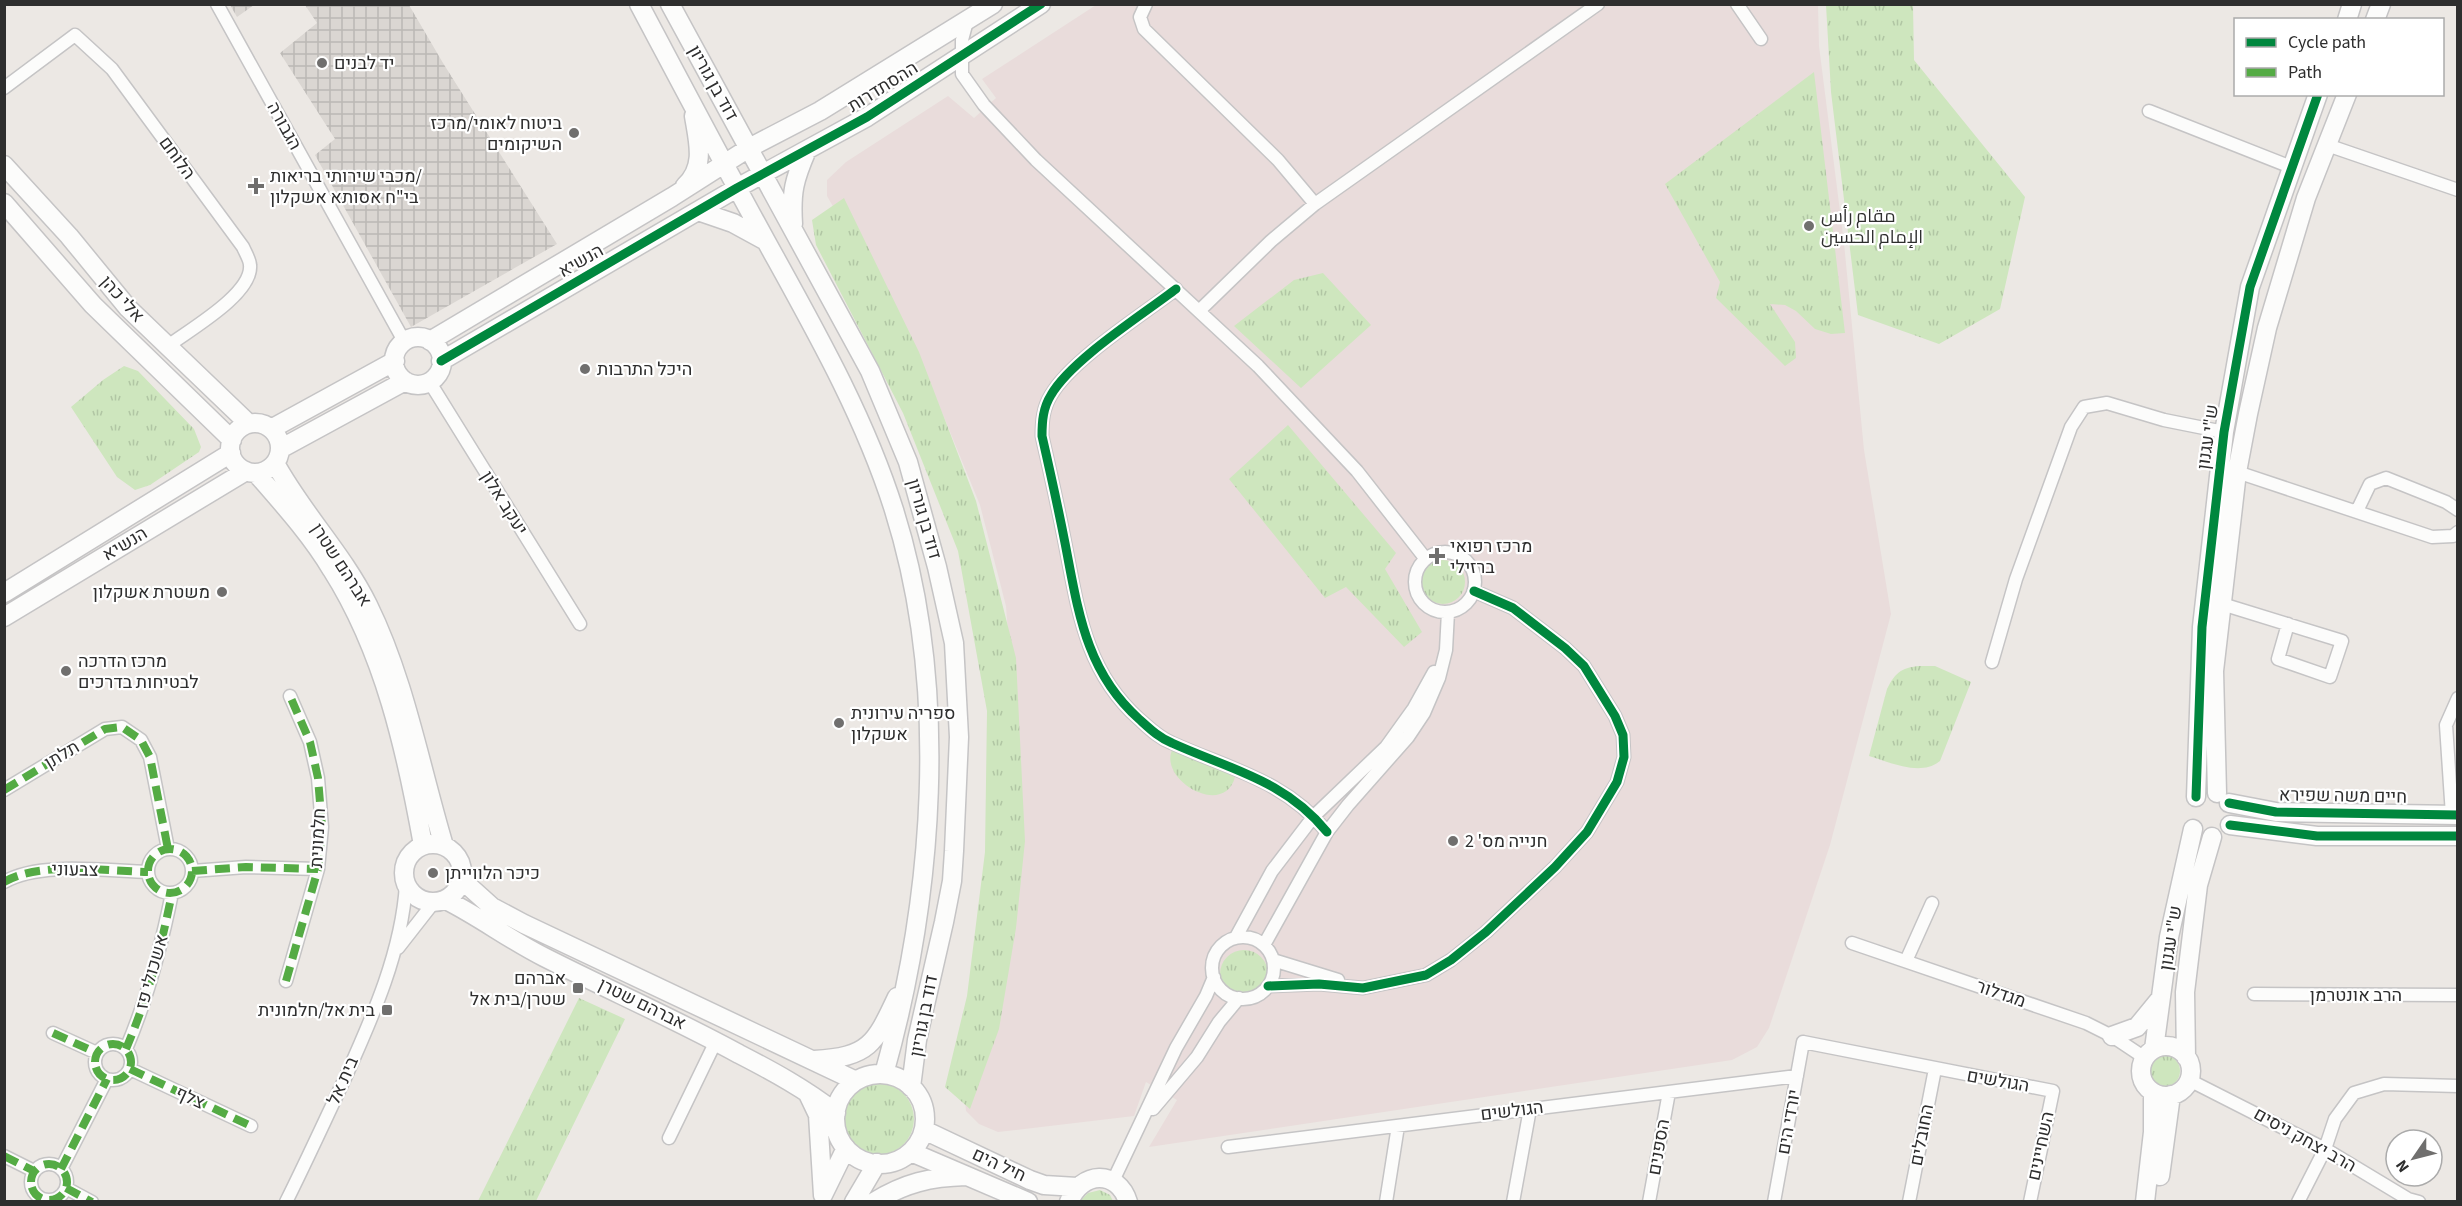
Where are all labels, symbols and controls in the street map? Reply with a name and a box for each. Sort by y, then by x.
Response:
legend [2234,18,2444,96]
text: Cycle path [2288,30,2366,55]
street label: דוד בן גוריון [682,41,744,125]
place label: יד לבנים [334,51,395,76]
marker: יד לבנים [315,56,329,70]
street label: ההסתדרות [843,56,923,118]
text: Path [2288,60,2322,85]
street label: הגבורה [261,97,307,155]
place label: ביטוח לאומי/מרכז השיקומים [431,111,563,157]
marker: ביטוח לאומי/מרכז השיקומים [567,126,581,140]
street label: הלוחם [153,131,201,185]
place label: מכבי שירותי בריאות/ בי"ח אסותא אשקלון [270,164,423,210]
marker: מכבי שירותי בריאות/ בי"ח אסותא אשקלון [247,177,265,195]
place label: مقام رأس الإمام الحسين [1821,204,1923,250]
marker: مقام رأس الإمام الحسين [1802,219,1816,233]
street label: הנשיא [554,238,608,284]
street label: אלי כהן [94,270,150,328]
place label: היכל התרבות [597,357,692,382]
marker: היכל התרבות [578,362,592,376]
street label: ש"י עגנון [2191,403,2225,471]
street label: יעקב אלון [474,466,534,540]
street label: דוד בן גוריון [901,476,947,562]
street label: אברהם שטרן [305,518,377,612]
street label: הנשיא [98,521,152,567]
place label: מרכז רפואי ברזילי [1450,534,1532,580]
marker: מרכז רפואי ברזילי [1428,547,1446,565]
place label: משטרת אשקלון [93,580,210,605]
marker: משטרת אשקלון [215,585,229,599]
place label: מרכז הדרכה לבטיחות בדרכים [78,649,199,695]
marker: מרכז הדרכה לבטיחות בדרכים [59,664,73,678]
place label: ספריה עירונית אשקלון [851,701,955,747]
marker: ספריה עירונית אשקלון [832,716,846,730]
street label: תלתן [40,735,84,775]
street label: חיים משה שפירא [2279,782,2407,810]
street label: חלמונית [304,807,332,869]
place label: חנייה מס' 2 [1465,829,1547,854]
marker: חנייה מס' 2 [1446,834,1460,848]
street label: צבעוני [51,857,99,883]
place label: כיכר הלווייתן [445,861,540,886]
marker: כיכר הלווייתן [426,866,440,880]
street label: ש"י עגנון [2154,904,2188,972]
street label: אשכולי פז [129,932,175,1012]
place label: אברהם שטרן/בית אל [470,966,566,1012]
street label: אברהם שטרן [594,972,690,1036]
street label: דוד בן גוריון [904,973,944,1059]
street label: מגדלור [1973,974,2029,1014]
marker: אברהם שטרן/בית אל [571,981,585,995]
street label: הרב אונטרמן [2310,983,2402,1008]
place label: בית אל/חלמונית [258,998,376,1023]
marker: בית אל/חלמונית [380,1003,394,1017]
street label: בית אל [321,1052,365,1109]
street label: הגולשים [1965,1063,2031,1099]
street label: צלף [171,1080,209,1116]
street label: יורדי הים [1771,1088,1807,1156]
street label: הגולשים [1479,1095,1545,1127]
street label: הרב יצחק ניסים [2249,1101,2361,1179]
street label: החובלים [1904,1102,1940,1168]
street label: השחיינים [2021,1109,2061,1183]
street label: הספנים [1642,1117,1676,1177]
north arrow [2384,1128,2444,1188]
street label: חיל הים [968,1142,1030,1188]
text: N [2390,1155,2415,1177]

